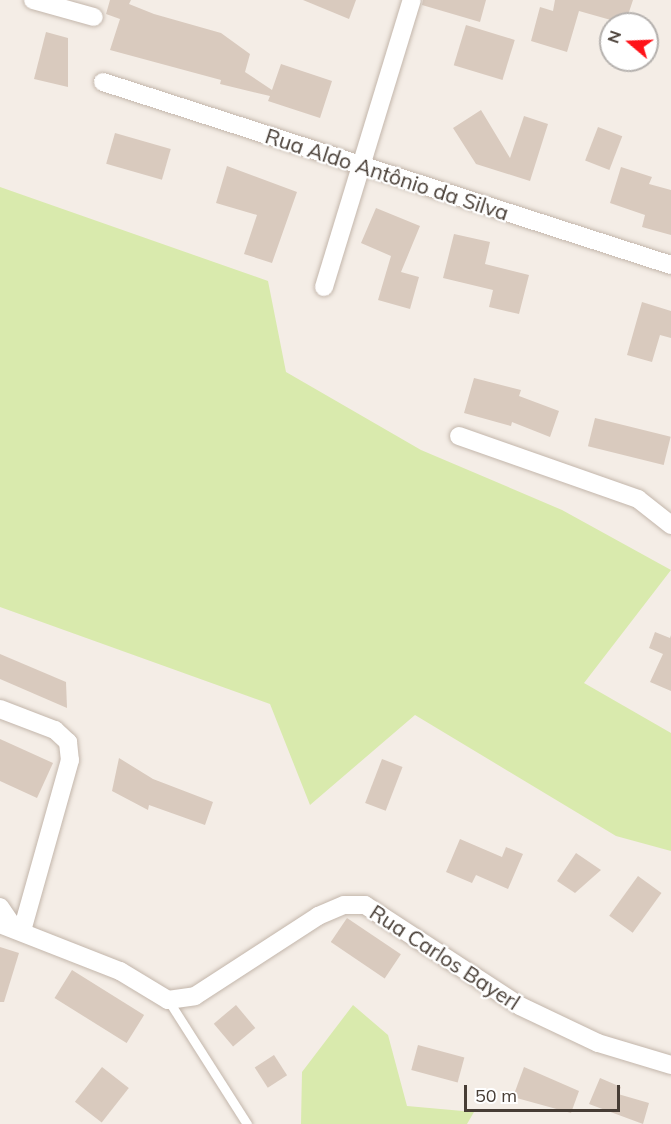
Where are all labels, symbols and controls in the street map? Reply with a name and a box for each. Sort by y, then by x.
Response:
north arrow [599,12,659,72]
text: N [602,28,625,46]
street label: Rua Aldo Antônio da Silva [262,123,512,225]
street label: Rua Carlos Bayerl [365,899,525,1015]
scale bar [467,1073,623,1111]
text: 50 m [475,1084,517,1107]

